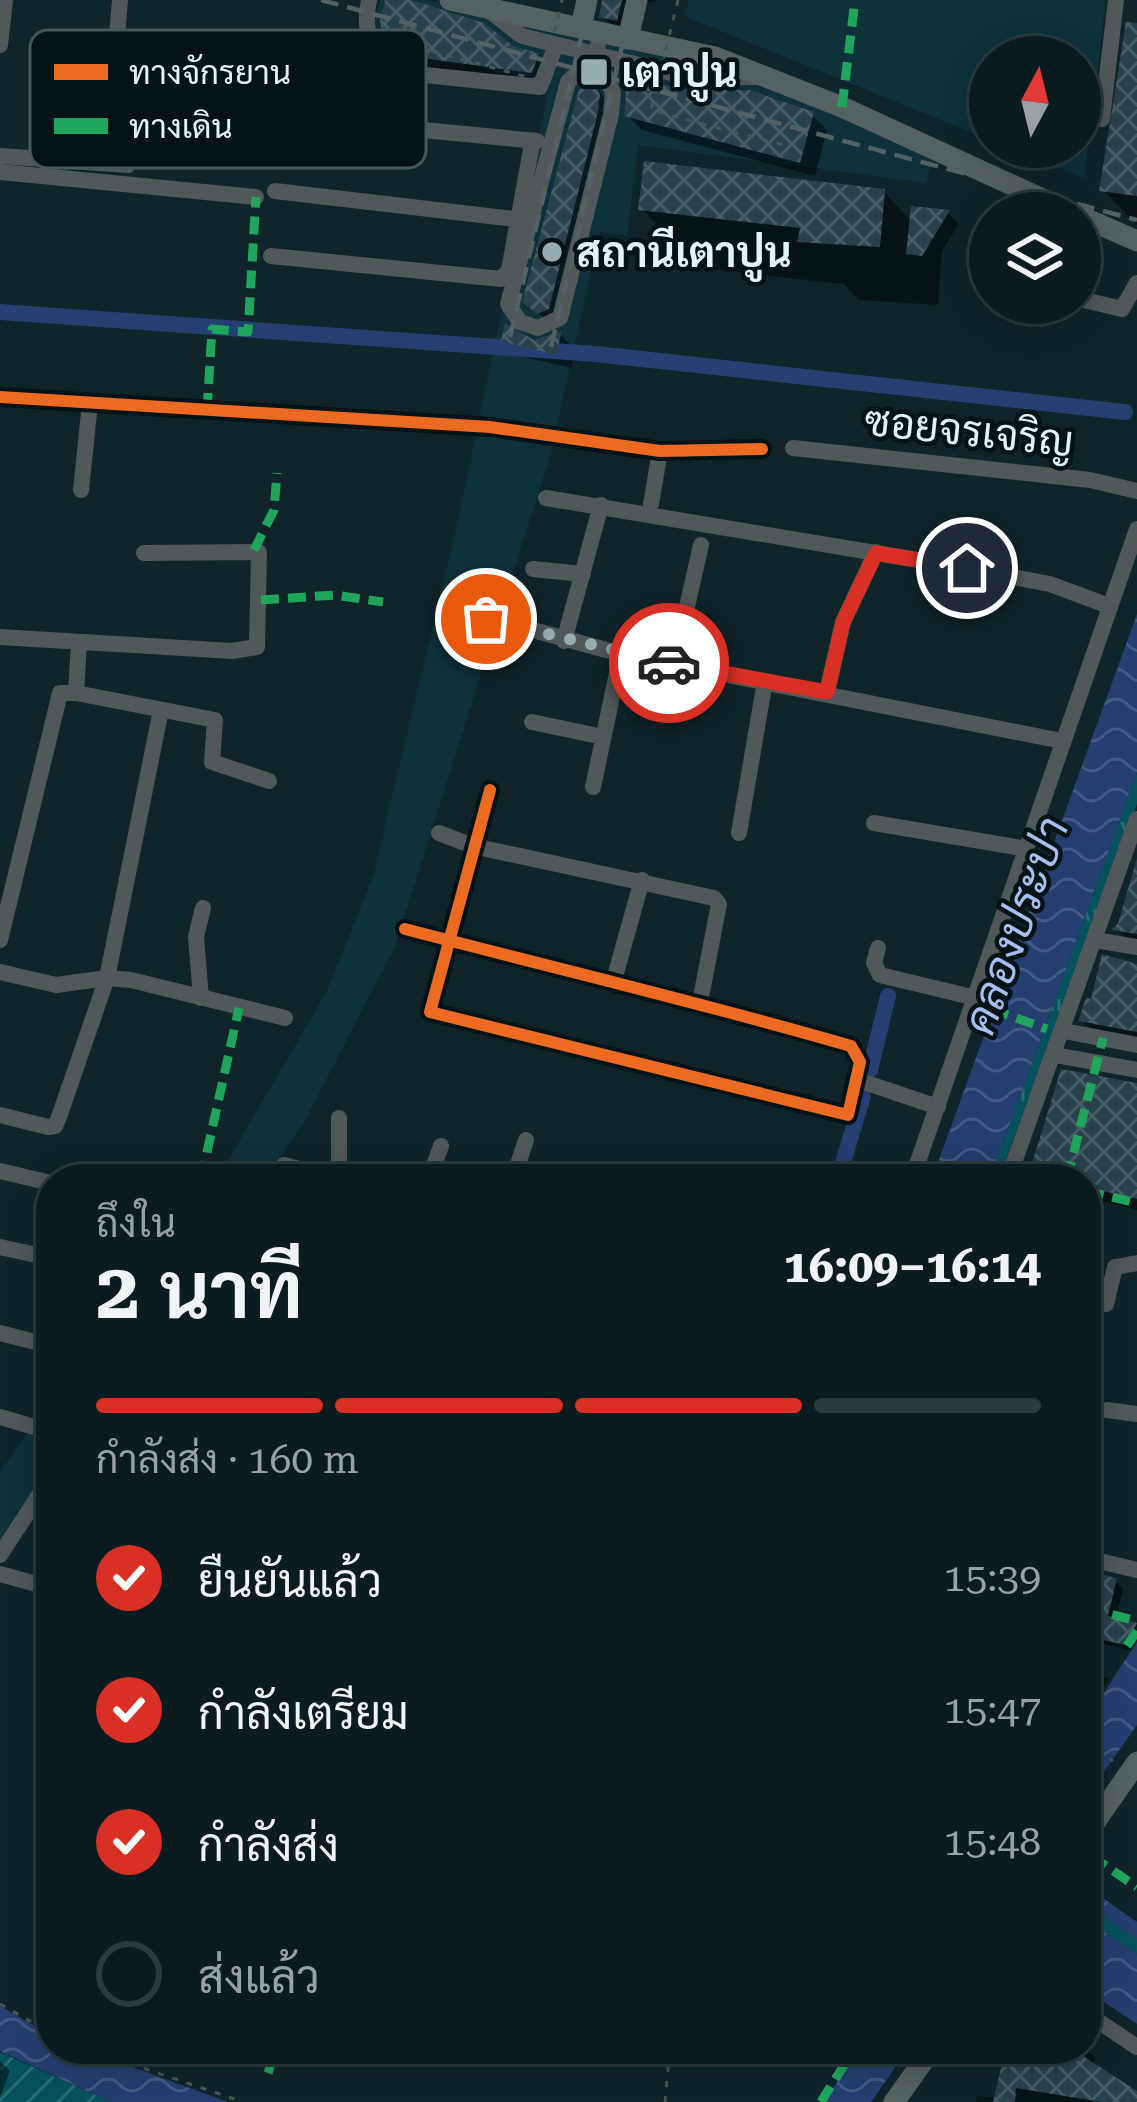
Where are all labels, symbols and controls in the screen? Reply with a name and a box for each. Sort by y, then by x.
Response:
legend [30,30,426,168]
north arrow [969,36,1101,168]
map controls [969,36,1101,324]
place label: เตาปูน [621,48,738,102]
text: ทางจักรยาน [129,53,291,92]
marker: เตาปูน [578,56,610,88]
text: ทางเดิน [129,107,232,146]
button: layers [969,192,1101,324]
place label: สถานีเตาปูน [576,226,792,282]
marker: สถานีเตาปูน [539,239,565,265]
street label: ซอยจรเจริญ [862,396,1076,467]
pin [916,517,1018,619]
icon: home [934,535,1000,601]
pin [435,568,537,670]
icon: bag [453,586,519,652]
courier [609,603,729,723]
icon: car [636,630,702,696]
water label: คลองประปา [952,810,1080,1042]
text: ถึงใน [96,1201,176,1247]
text: 16:09–16:14 [784,1240,1041,1293]
text: 2 นาที [96,1246,303,1337]
text: กำลังส่ง · 160 m [96,1437,359,1483]
icon: check [96,1545,162,1611]
text: ยืนยันแล้ว [198,1555,382,1608]
text: 15:39 [944,1555,1041,1601]
icon: check [96,1677,162,1743]
text: กำลังเตรียม [198,1687,409,1740]
text: 15:47 [944,1687,1041,1733]
icon: check [96,1809,162,1875]
text: กำลังส่ง [198,1819,339,1872]
text: 15:48 [944,1819,1041,1865]
text: ส่งแล้ว [198,1951,320,2004]

